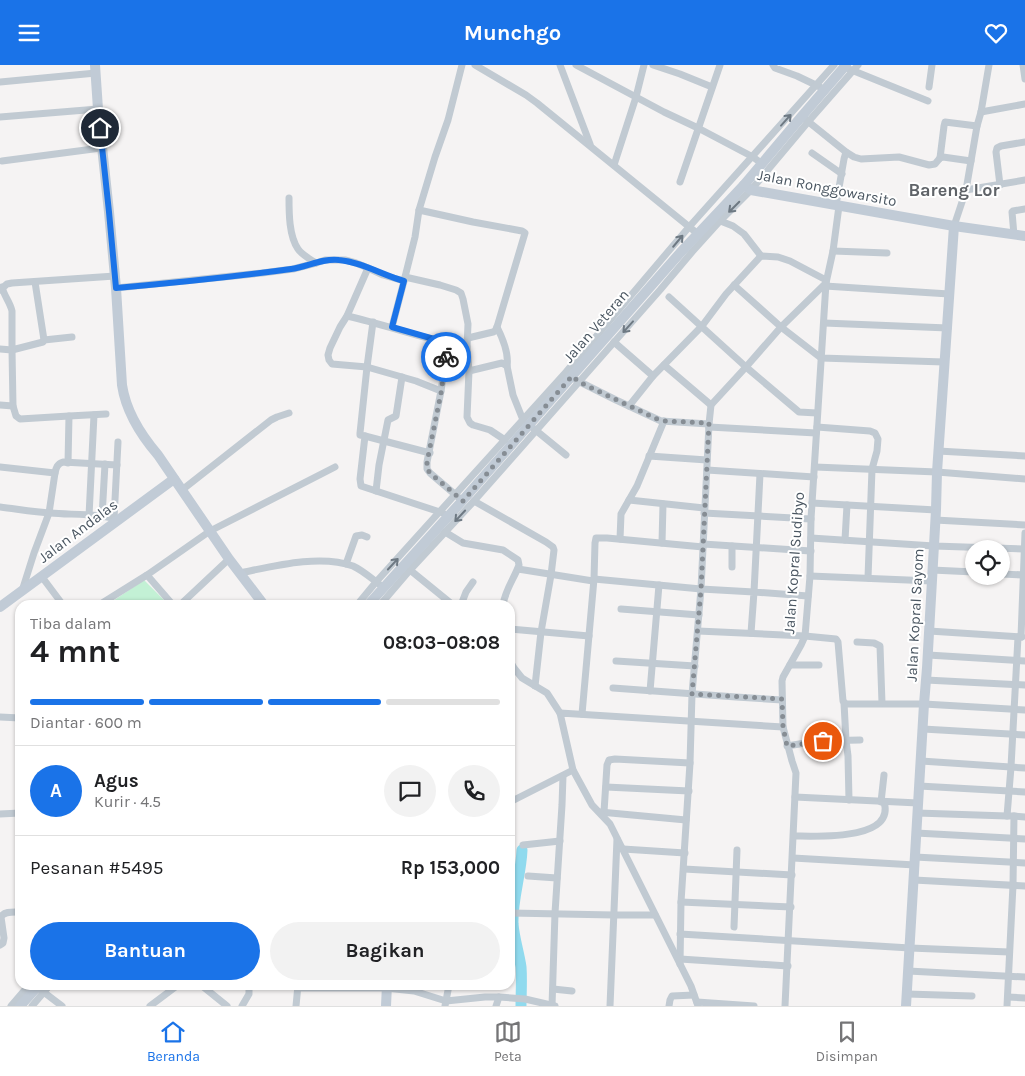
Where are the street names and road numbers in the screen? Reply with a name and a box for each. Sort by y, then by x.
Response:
street label: Jalan Ronggowarsito [756,166,898,210]
street label: Jalan Veteran [559,286,633,366]
street label: Jalan Kopral Sudibyo [780,491,808,635]
street label: Jalan Andalas [35,495,121,567]
street label: Jalan Kopral Sayom [903,548,927,682]

